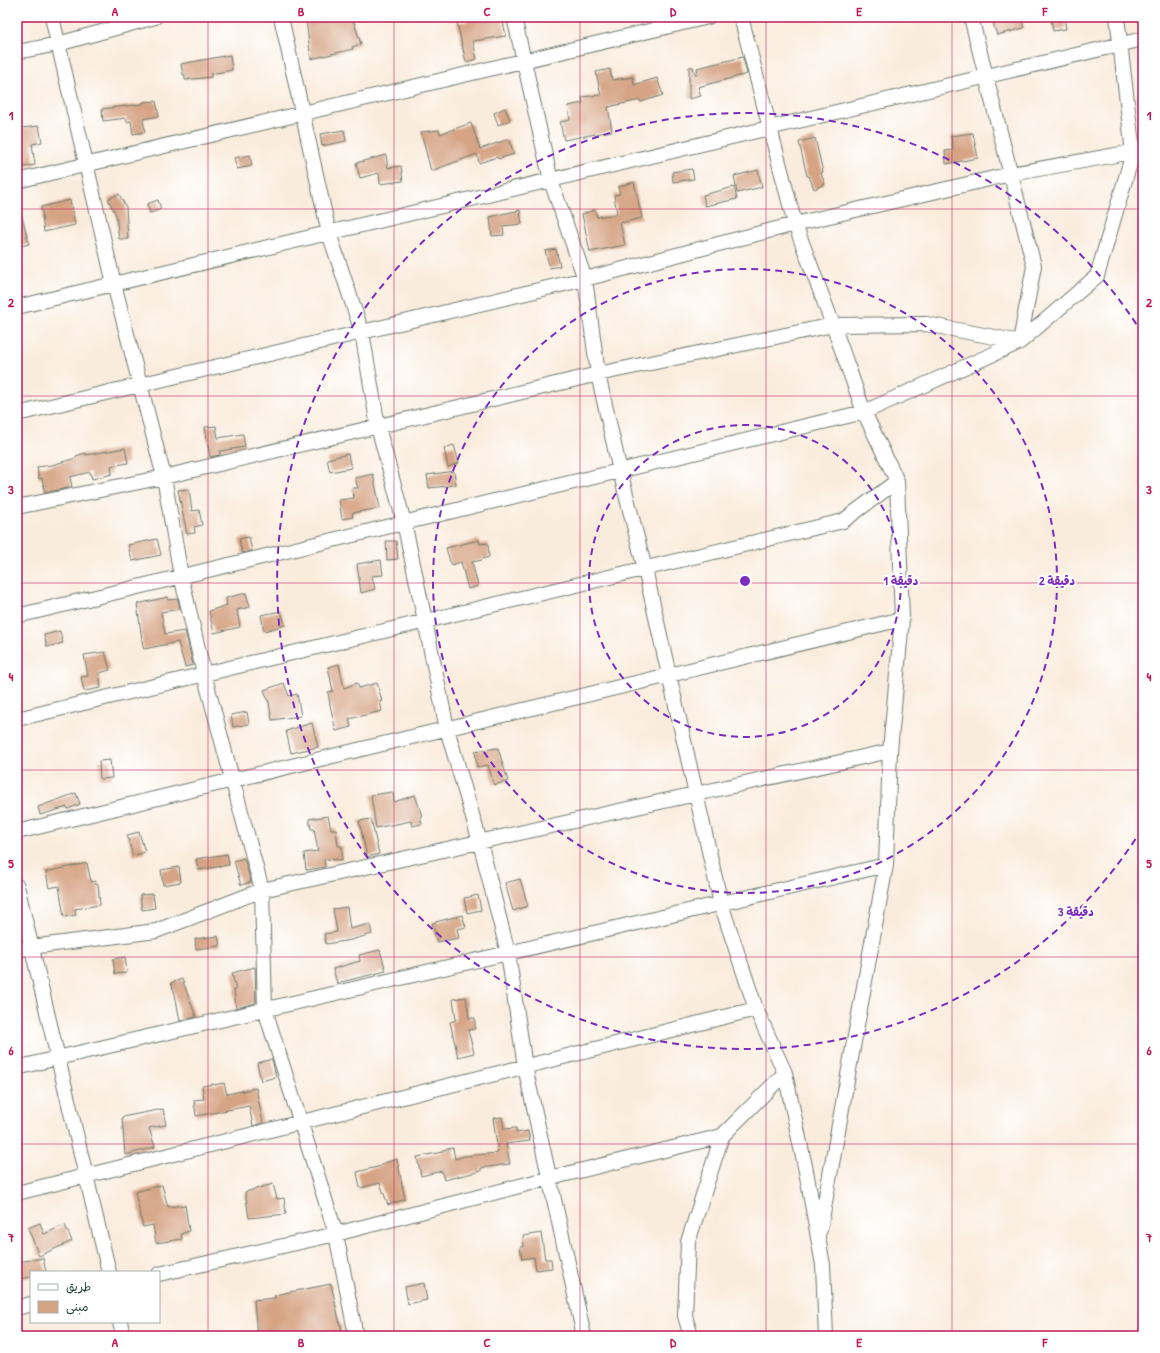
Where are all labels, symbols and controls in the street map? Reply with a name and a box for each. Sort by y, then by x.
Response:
text: A [112,2,119,20]
text: B [298,2,305,20]
text: C [483,2,491,20]
text: D [670,2,677,20]
text: E [856,2,862,20]
text: F [1042,2,1049,20]
text: 1 [9,106,14,124]
text: 1 [1147,106,1152,124]
text: 2 [8,293,15,311]
text: 2 [1146,293,1153,311]
text: 3 [8,480,14,498]
text: 3 [1146,480,1152,498]
text: 1 دقيقة [884,572,919,589]
text: 2 دقيقة [1039,572,1075,589]
centre of rings [738,574,752,588]
text: 4 [9,667,14,685]
text: 4 [1147,667,1152,685]
text: 5 [8,854,14,872]
text: 5 [1146,854,1152,872]
text: 3 دقيقة [1058,903,1094,920]
text: 6 [8,1041,14,1059]
text: 6 [1146,1041,1152,1059]
text: 7 [7,1228,15,1246]
text: 7 [1145,1228,1153,1246]
legend [30,1271,160,1323]
text: طريق [66,1278,91,1295]
text: مبنى [66,1298,89,1315]
text: A [112,1333,119,1351]
text: B [298,1333,305,1351]
text: C [483,1333,491,1351]
text: D [670,1333,677,1351]
text: E [856,1333,862,1351]
text: F [1042,1333,1049,1351]

